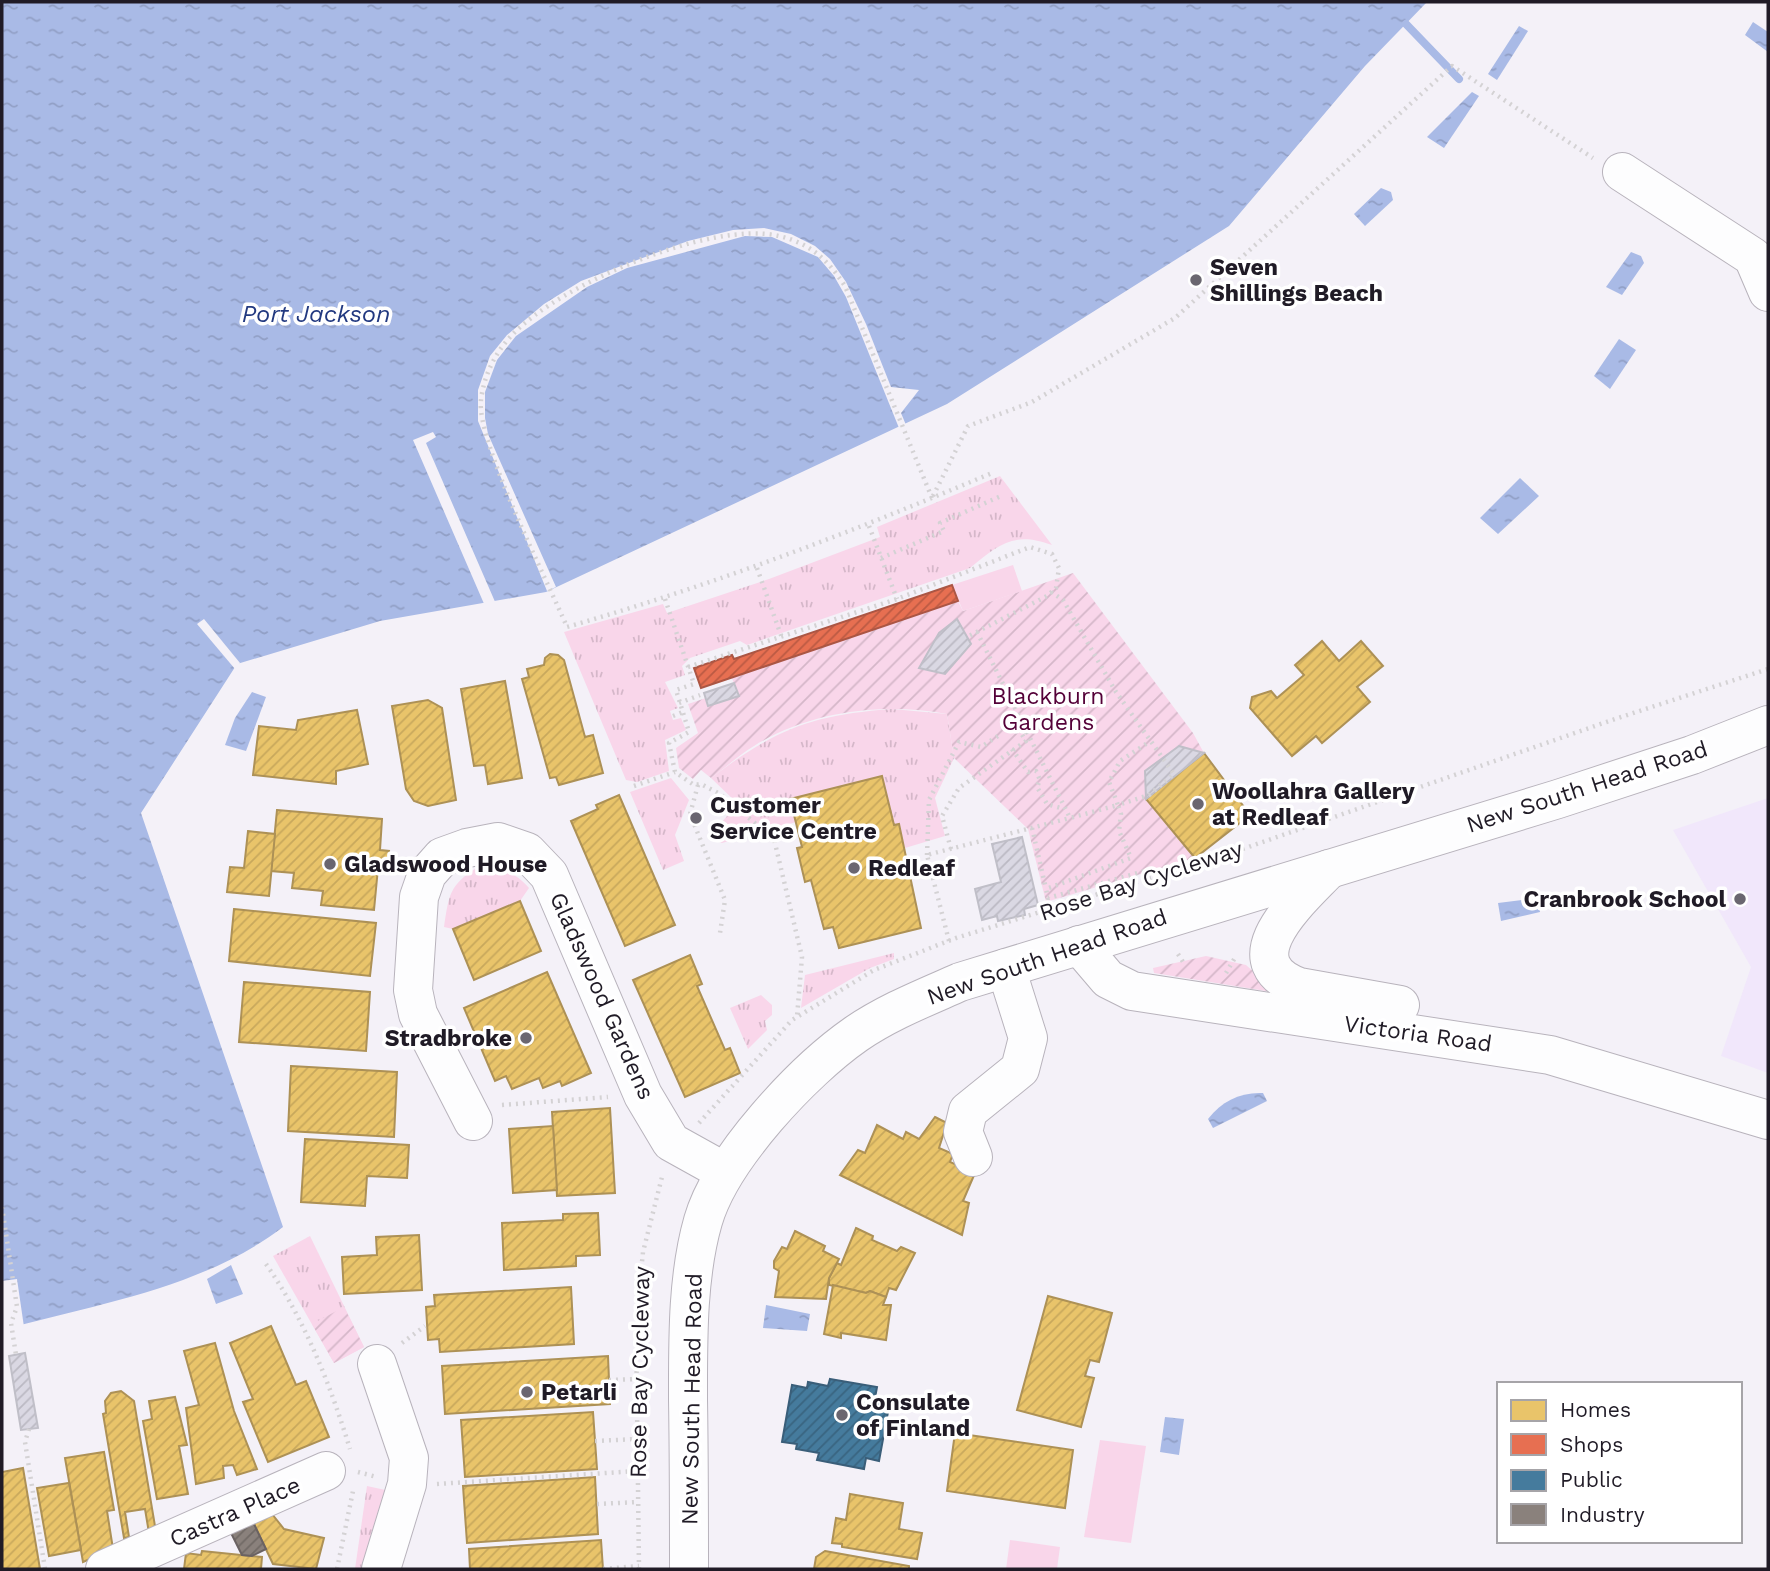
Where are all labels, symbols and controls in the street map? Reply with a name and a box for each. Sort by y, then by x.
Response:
place label: Seven Shillings Beach [1210,254,1383,307]
marker: Seven Shillings Beach [1188,272,1204,288]
water label: Port Jackson [242,300,390,328]
park label: Blackburn Gardens [991,683,1105,736]
street label: New South Head Road [1463,735,1711,839]
place label: Woollahra Gallery at Redleaf [1212,778,1415,831]
place label: Customer Service Centre [710,792,877,845]
marker: Woollahra Gallery at Redleaf [1190,796,1206,812]
marker: Customer Service Centre [688,810,704,826]
street label: Rose Bay Cycleway [1036,835,1246,927]
place label: Gladswood House [344,851,547,878]
place label: Redleaf [868,855,956,882]
marker: Gladswood House [322,856,338,872]
marker: Redleaf [846,860,862,876]
place label: Cranbrook School [1524,886,1726,913]
street label: Gladswood Gardens [544,888,660,1104]
marker: Cranbrook School [1732,891,1748,907]
street label: New South Head Road [923,903,1171,1011]
street label: Victoria Road [1342,1010,1494,1058]
place label: Stradbroke [385,1025,512,1052]
marker: Stradbroke [518,1030,534,1046]
street label: Rose Bay Cycleway [625,1266,655,1478]
street label: New South Head Road [676,1273,708,1525]
place label: Petarli [541,1379,617,1406]
legend [1497,1382,1742,1543]
marker: Petarli [519,1384,535,1400]
place label: Consulate of Finland [856,1389,970,1442]
text: Homes [1560,1397,1631,1422]
marker: Consulate of Finland [834,1407,850,1423]
text: Shops [1560,1432,1623,1457]
text: Public [1560,1467,1623,1492]
street label: Castra Place [165,1471,305,1553]
text: Industry [1560,1502,1645,1527]

